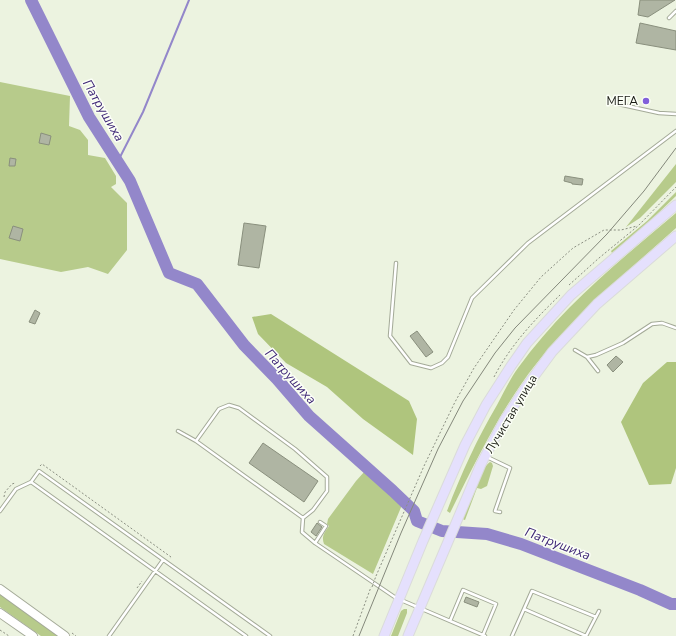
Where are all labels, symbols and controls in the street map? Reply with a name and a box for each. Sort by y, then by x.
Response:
water label: Патрушиха [78,76,128,145]
place label: МЕГА [607,93,638,109]
marker: МЕГА [641,96,651,106]
water label: Патрушиха [261,345,320,408]
street label: Лучистая улица [481,372,541,456]
water label: Патрушиха [522,523,593,565]

